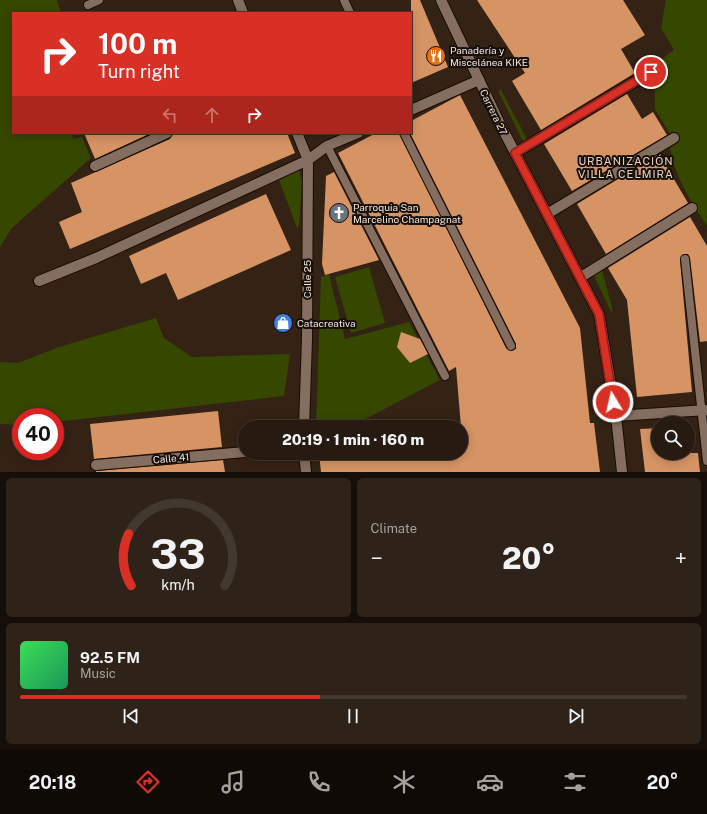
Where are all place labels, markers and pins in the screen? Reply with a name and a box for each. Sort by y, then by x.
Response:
place label: Panadería y Miscelánea KIKE [450,44,528,68]
restaurant icon: Panadería y Miscelánea KIKE [425,45,447,67]
pin [634,55,668,89]
place label: Parroquia San Marcelino Champagnat [353,201,461,225]
church icon: Parroquia San Marcelino Champagnat [328,202,350,224]
shop icon: Catacreativa [272,312,294,334]
place label: Catacreativa [297,317,355,329]

